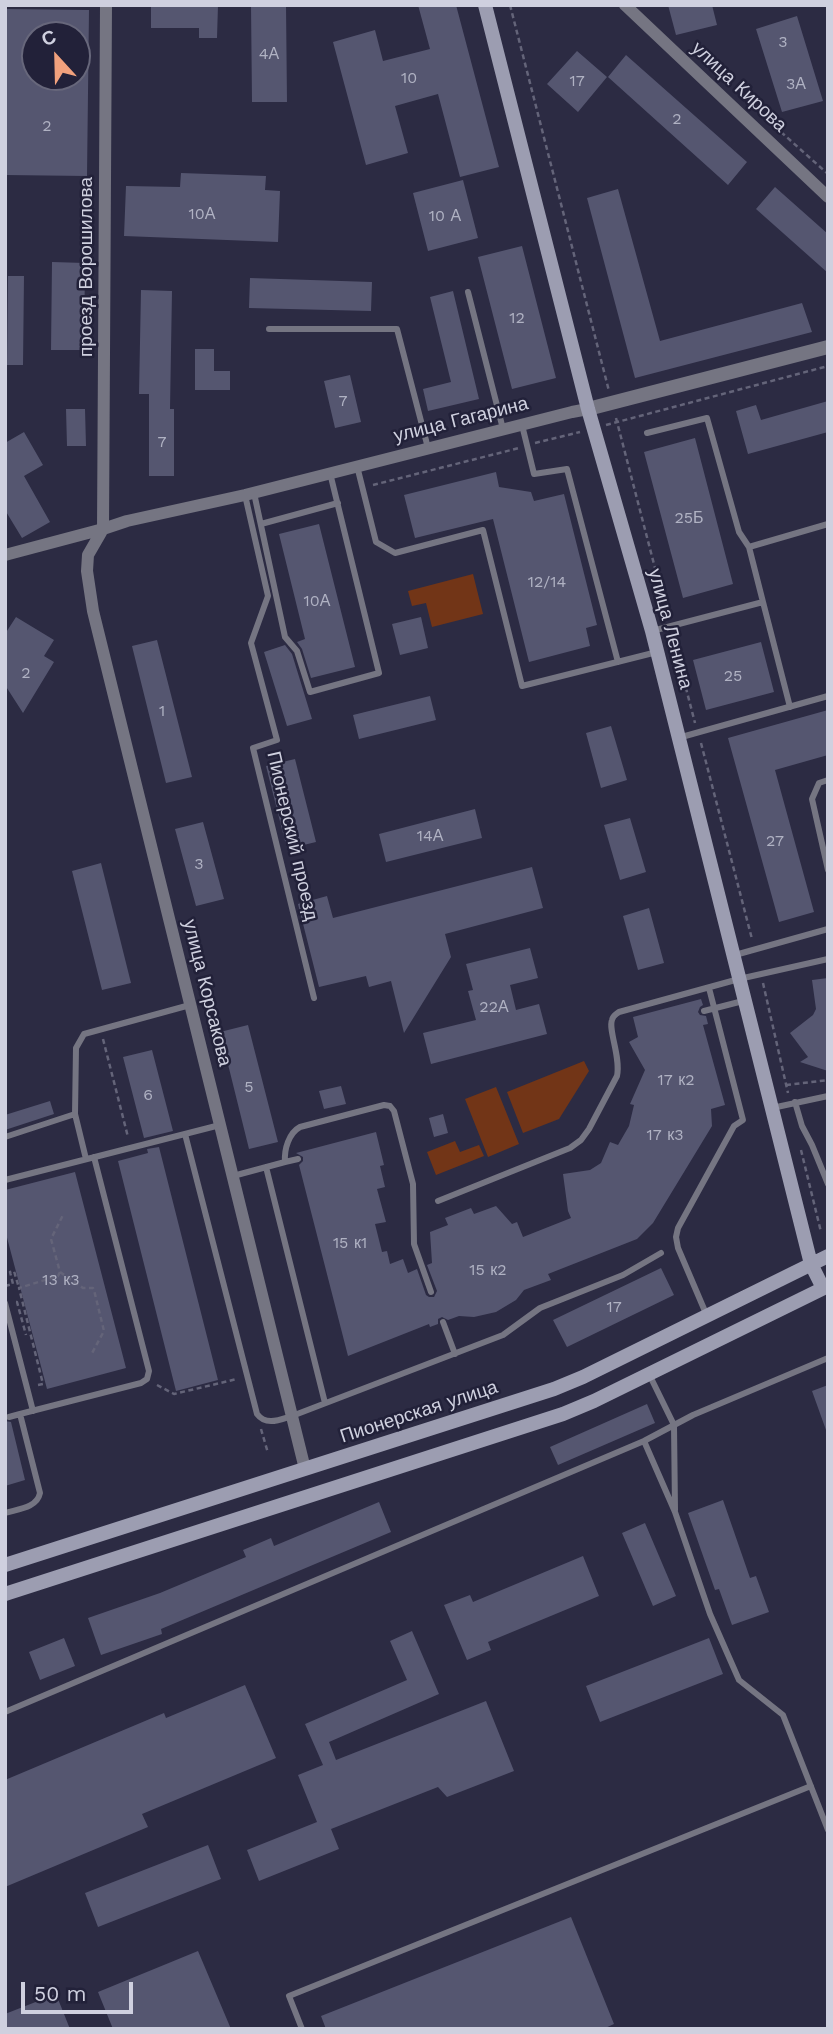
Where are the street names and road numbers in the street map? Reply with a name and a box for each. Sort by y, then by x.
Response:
street label: улица Кирова [687,37,791,137]
street label: проезд Ворошилова [75,177,97,357]
street label: улица Гагарина [391,392,531,448]
street label: улица Ленина [643,566,697,692]
street label: Пионерский проезд [261,749,323,923]
street label: улица Корсакова [178,917,236,1069]
street label: Пионерская улица [337,1376,501,1448]

